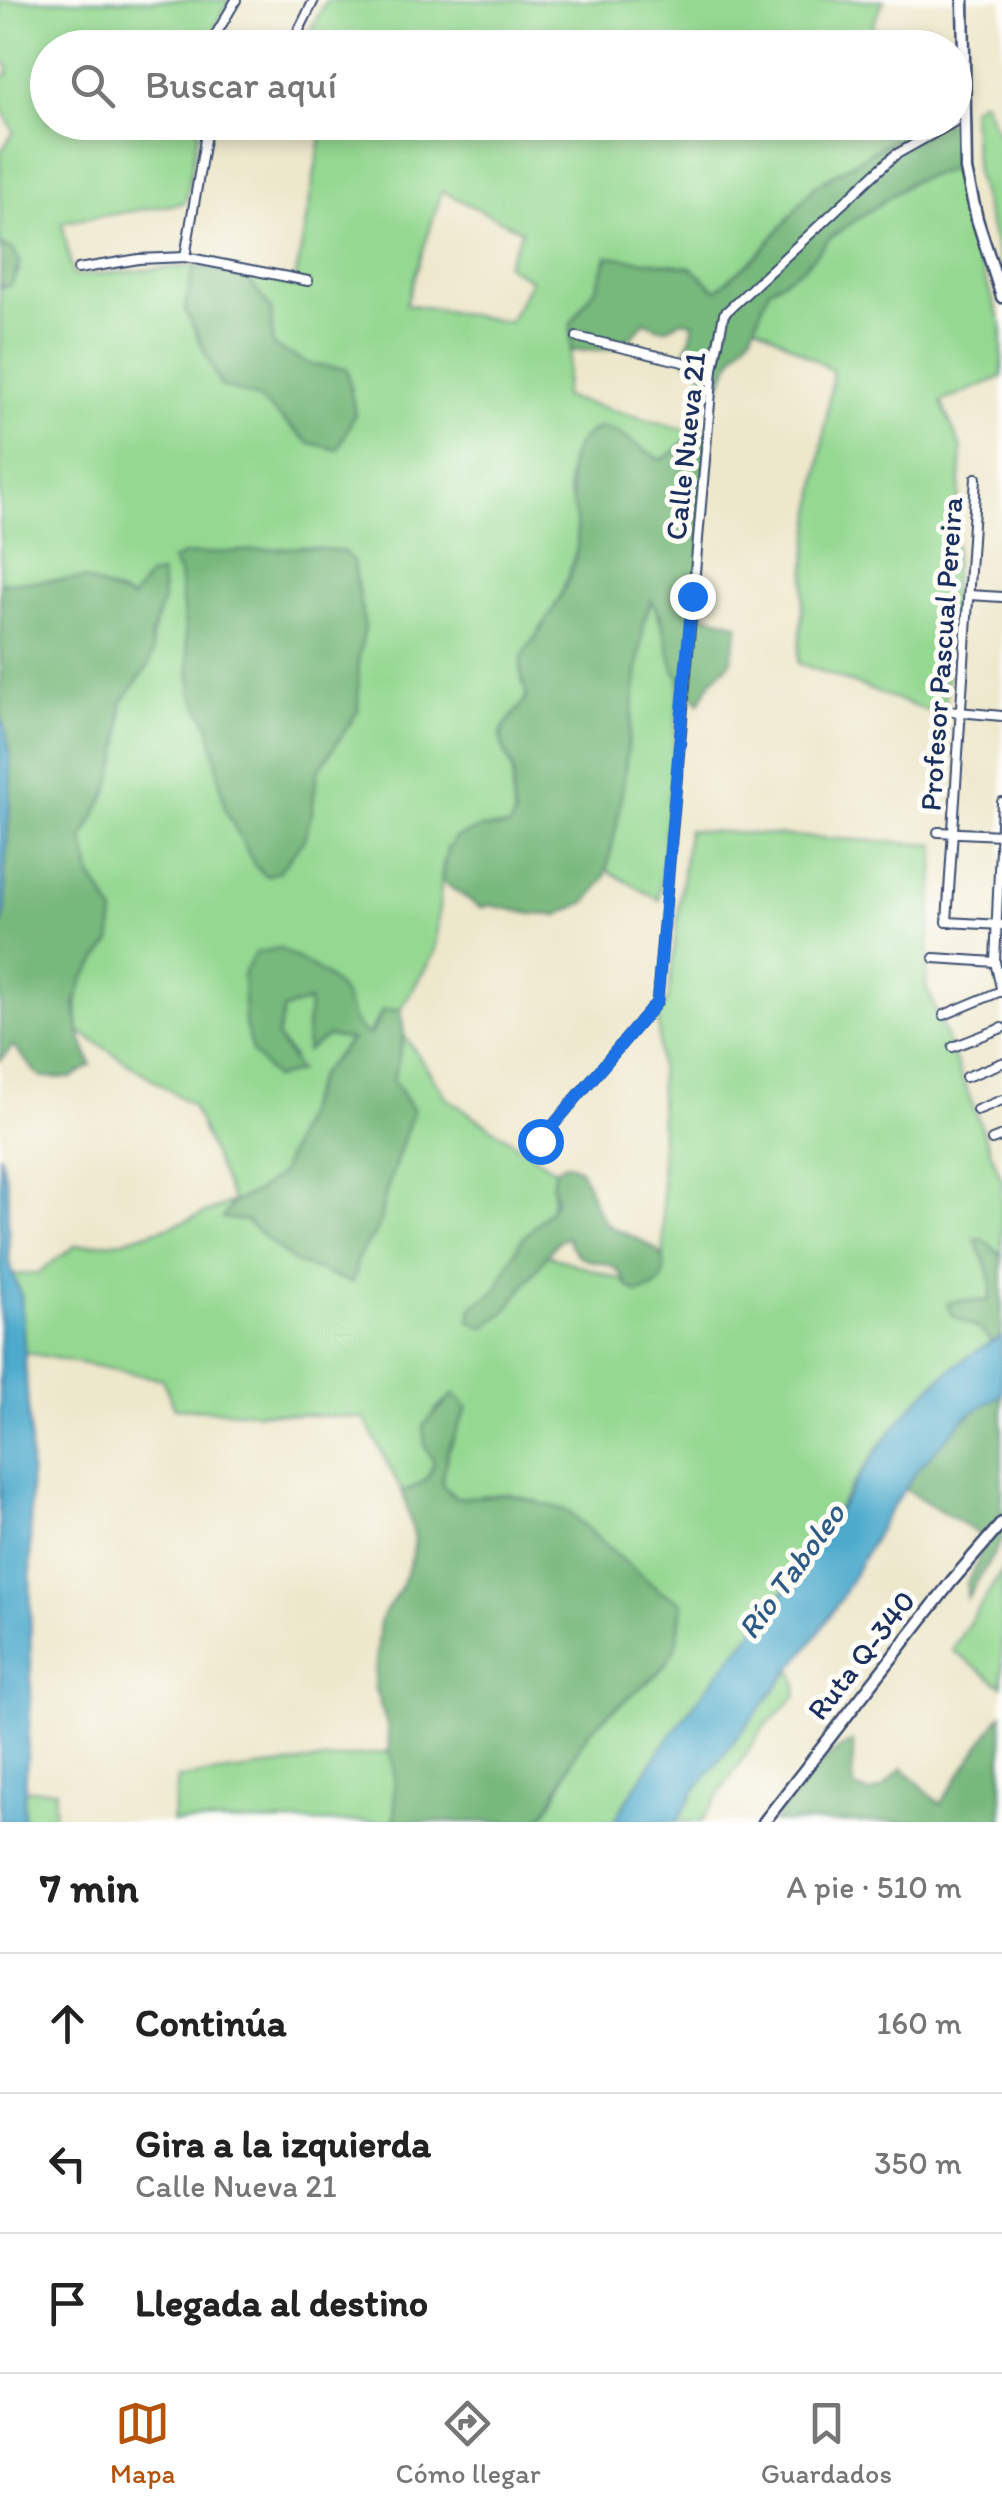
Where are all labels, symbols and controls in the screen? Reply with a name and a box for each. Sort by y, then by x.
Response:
search box [30,30,972,140]
icon: search [65,58,120,113]
text: Buscar aquí [145,62,337,108]
street label: Calle Nueva 21 [657,350,713,542]
street label: Profesor Pascual Pereira [912,495,970,812]
route end [670,574,716,620]
route start [518,1119,564,1165]
water label: Río Taboleo [729,1494,854,1646]
street label: Ruta Q-340 [799,1583,923,1727]
text: 7 min [40,1862,139,1913]
text: A pie · 510 m [786,1868,962,1906]
icon: ahead [40,1996,95,2051]
text: Continúa [135,2000,287,2046]
text: 160 m [876,2004,962,2042]
text: Gira a la izquierda [135,2121,431,2167]
icon: left [40,2136,95,2191]
text: 350 m [874,2144,962,2182]
text: Calle Nueva 21 [135,2167,337,2205]
icon: arrive [40,2276,95,2331]
text: Llegada al destino [135,2280,428,2326]
tab: Mapa [110,2396,175,2490]
tab: Cómo llegar [395,2396,540,2490]
tab: Guardados [761,2396,892,2490]

